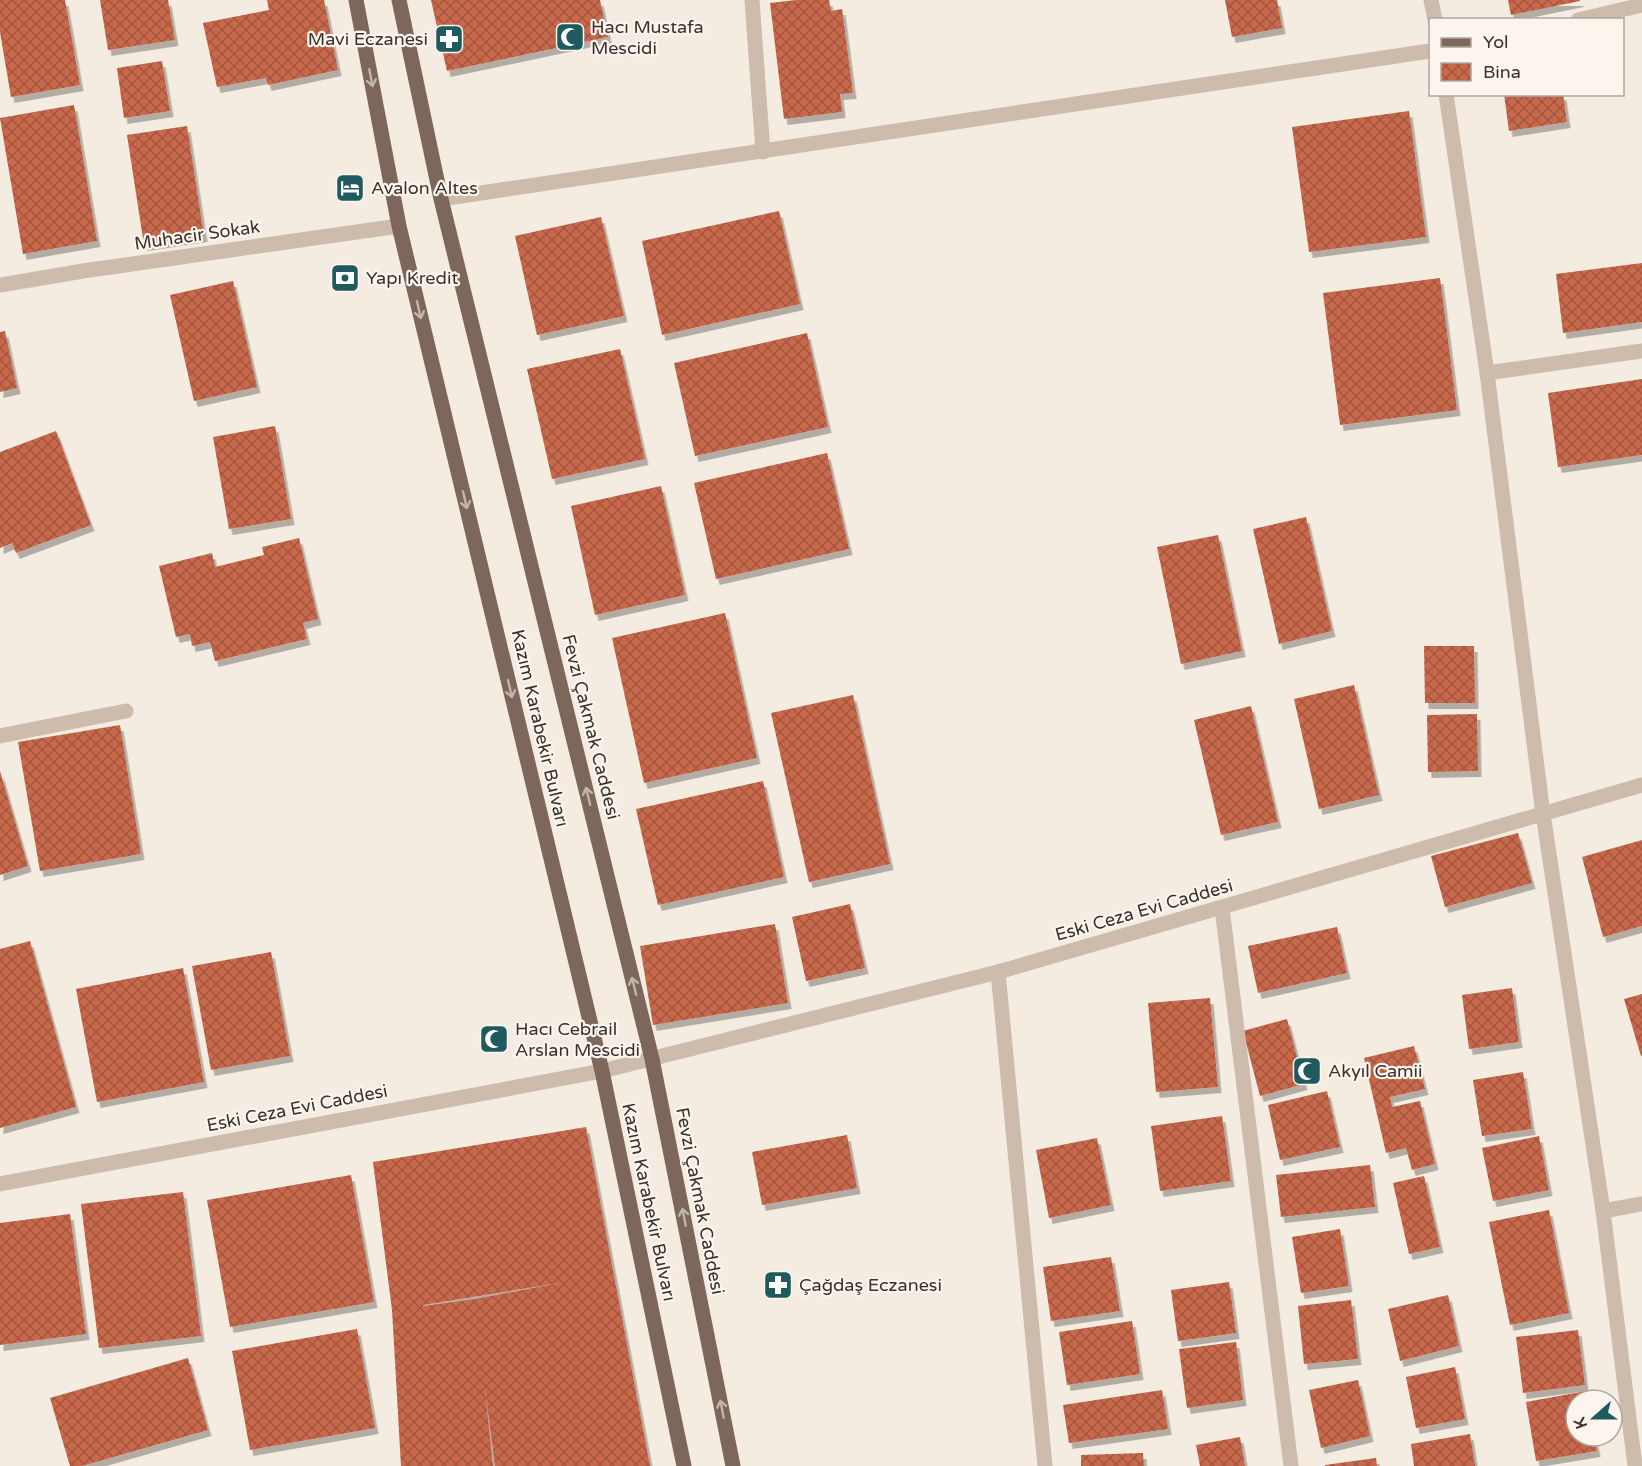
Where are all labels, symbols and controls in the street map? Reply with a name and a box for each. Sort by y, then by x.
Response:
place label: Hacı Mustafa Mescidi [591,16,704,59]
legend [1429,18,1624,96]
mosque icon: Hacı Mustafa Mescidi [554,21,586,53]
pharmacy icon: Mavi Eczanesi [433,23,465,55]
place label: Mavi Eczanesi [308,28,428,50]
text: Yol [1483,31,1509,53]
text: Bina [1483,61,1521,83]
one-way arrow [366,68,377,87]
hotel icon: Avalon Altes [334,172,366,204]
place label: Avalon Altes [371,177,478,199]
street label: Muhacir Sokak [133,215,261,255]
bank icon: Yapı Kredit [329,262,361,294]
place label: Yapı Kredit [366,267,458,289]
one-way arrow [414,300,426,319]
one-way arrow [459,490,471,509]
street label: Kazım Karabekir Bulvarı [507,627,573,829]
street label: Fevzi Çakmak Caddesi [557,632,625,822]
one-way arrow [505,679,517,698]
one-way arrow [581,787,593,806]
street label: Eski Ceza Evi Caddesi [1053,874,1235,946]
one-way arrow [627,977,639,996]
place label: Hacı Cebrail Arslan Mescidi [515,1018,640,1061]
mosque icon: Hacı Cebrail Arslan Mescidi [478,1023,510,1055]
mosque icon: Akyıl Camii [1291,1055,1323,1087]
place label: Akyıl Camii [1328,1060,1423,1082]
street label: Eski Ceza Evi Caddesi [205,1080,389,1136]
street label: Kazım Karabekir Bulvarı [617,1101,681,1303]
street label: Fevzi Çakmak Caddesi [671,1106,729,1296]
one-way arrow [678,1208,689,1228]
pharmacy icon: Çağdaş Eczanesi [762,1269,794,1301]
place label: Çağdaş Eczanesi [799,1274,942,1296]
north arrow [1564,1388,1624,1448]
one-way arrow [716,1399,727,1419]
text: K [1570,1414,1592,1432]

